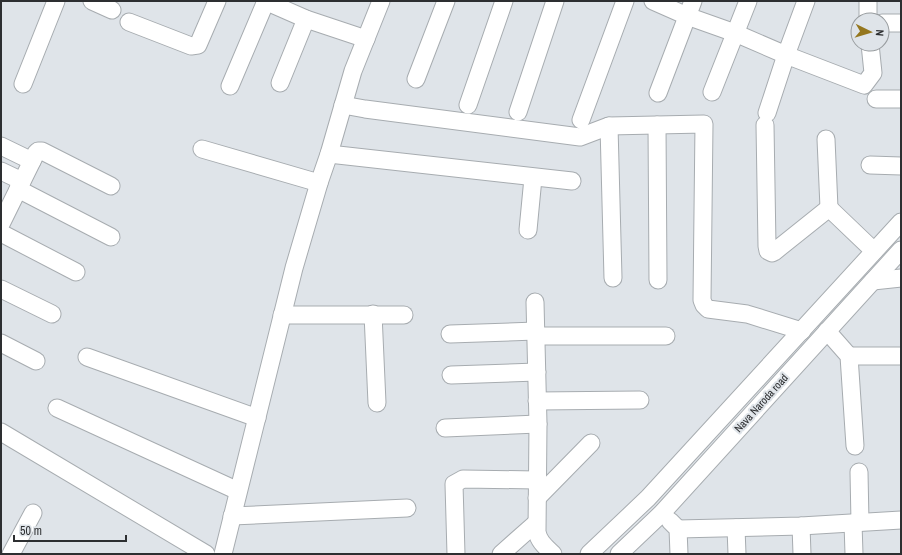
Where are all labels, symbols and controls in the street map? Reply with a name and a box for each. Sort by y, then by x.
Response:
north arrow [850,12,890,52]
text: N [873,29,887,37]
street label: Nava Naroda road [731,371,791,435]
scale bar [14,517,126,543]
text: 50 m [20,523,42,539]

